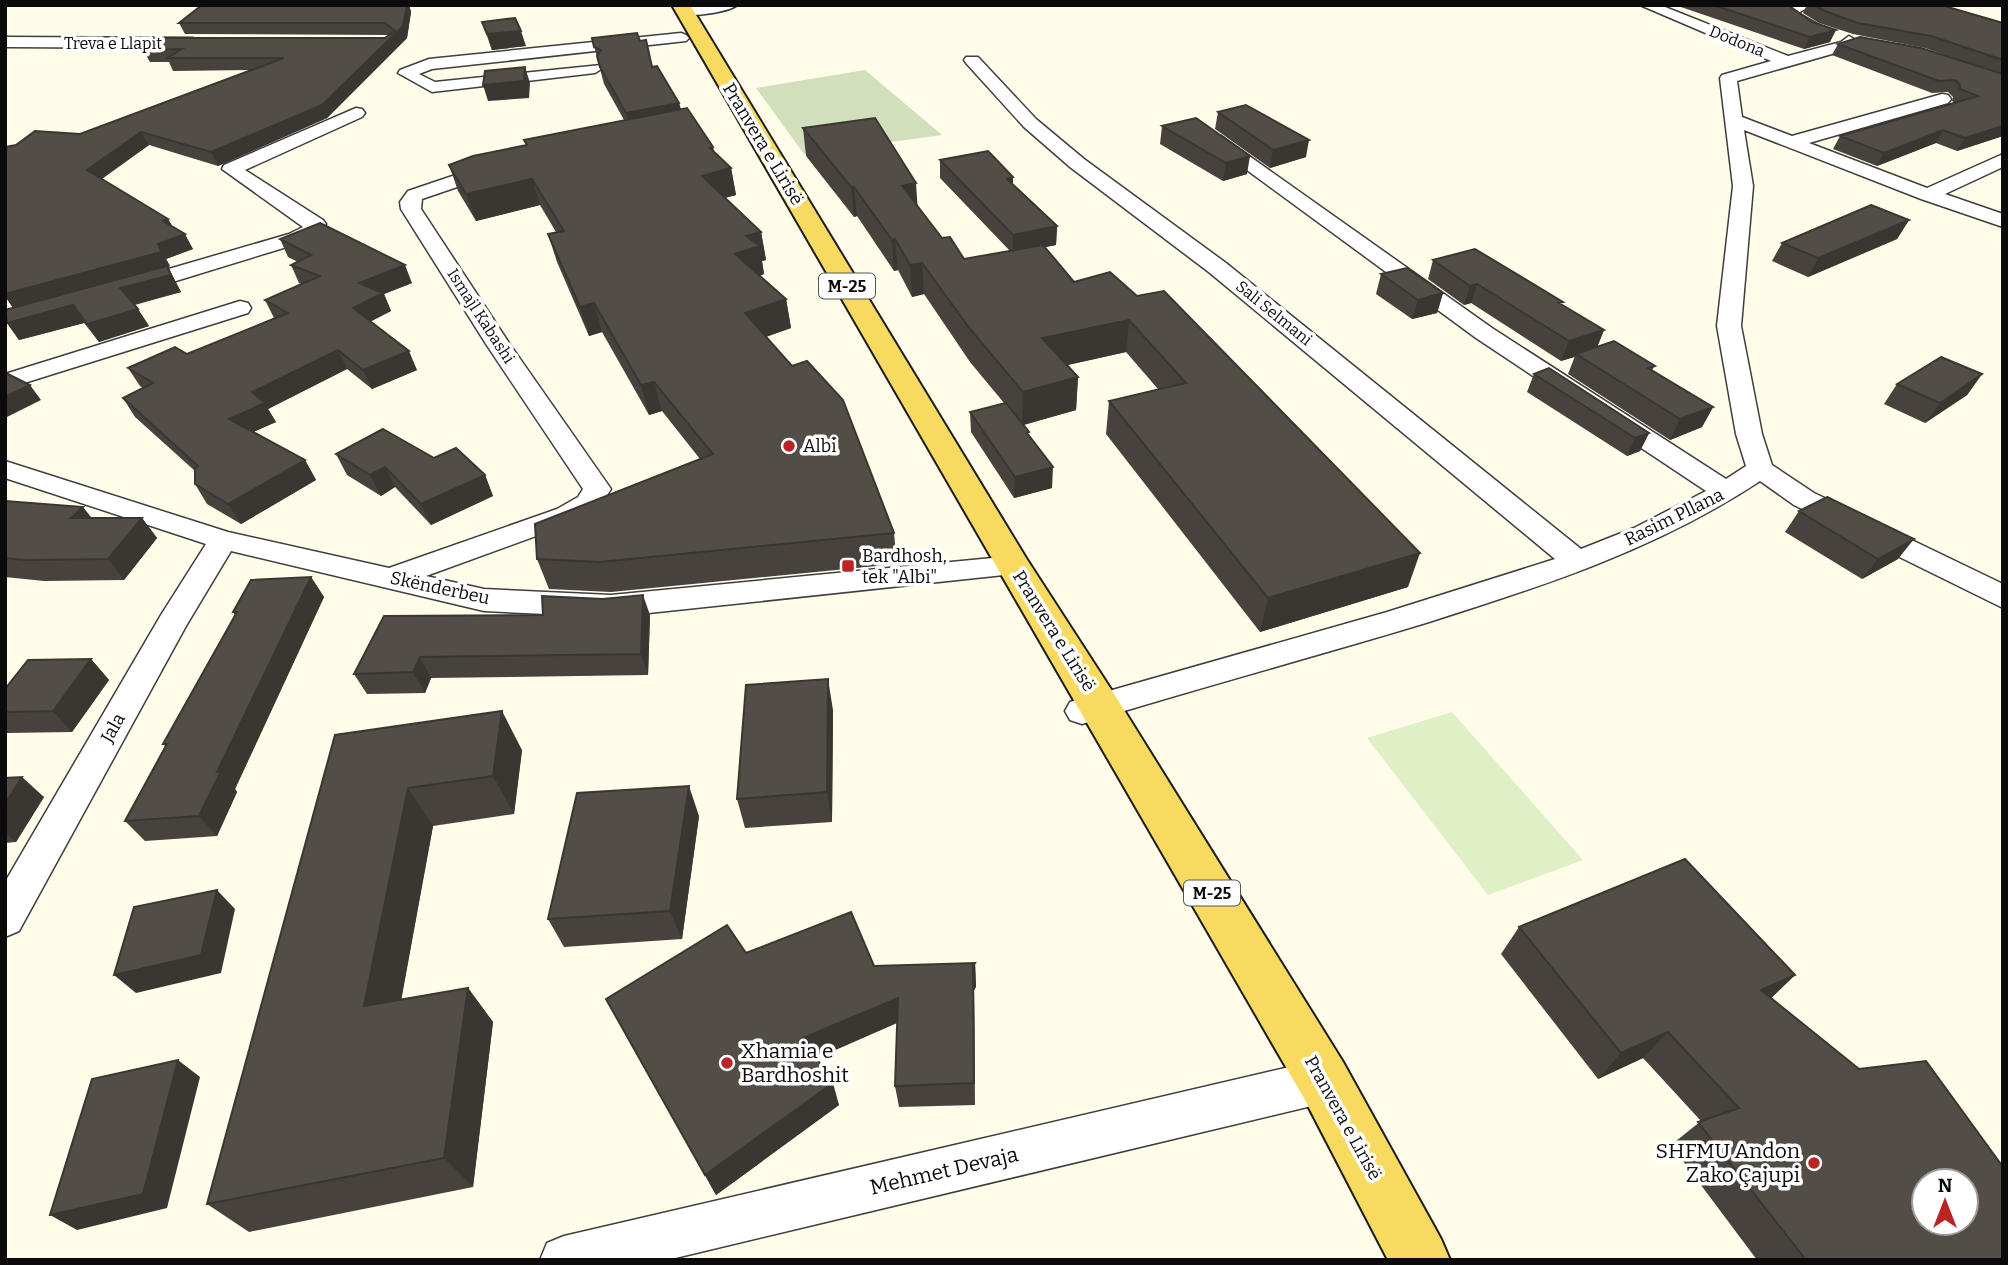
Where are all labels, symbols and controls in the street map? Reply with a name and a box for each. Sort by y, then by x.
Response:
street label: Dodona [1706,21,1768,61]
street label: Treva e Llapit [64,34,162,53]
street label: Pranvera e Lirisë [718,79,808,209]
street label: Ismajl Kabashi [443,265,519,367]
road number: M-25 [819,274,875,298]
street label: Sali Selmani [1232,277,1316,350]
place label: Albi [803,435,837,457]
marker: Albi [781,438,797,454]
street label: Rasim Pllana [1621,483,1727,551]
place label: Bardhosh, tek "Albi" [862,545,947,588]
marker: Bardhosh, tek "Albi" [840,558,856,574]
street label: Pranvera e Lirisë [1008,566,1100,696]
street label: Skënderbeu [388,567,492,609]
street label: Jala [96,709,130,747]
road number: M-25 [1184,880,1240,906]
place label: Xhamia e Bardhoshit [741,1038,849,1088]
street label: Pranvera e Lirisë [1300,1052,1386,1184]
marker: Xhamia e Bardhoshit [719,1055,735,1071]
place label: SHFMU Andon Zako Çajupi [1656,1138,1800,1188]
street label: Mehmet Devaja [867,1141,1021,1201]
marker: SHFMU Andon Zako Çajupi [1806,1155,1822,1171]
north arrow [1910,1167,1980,1237]
text: N [1938,1174,1953,1197]

